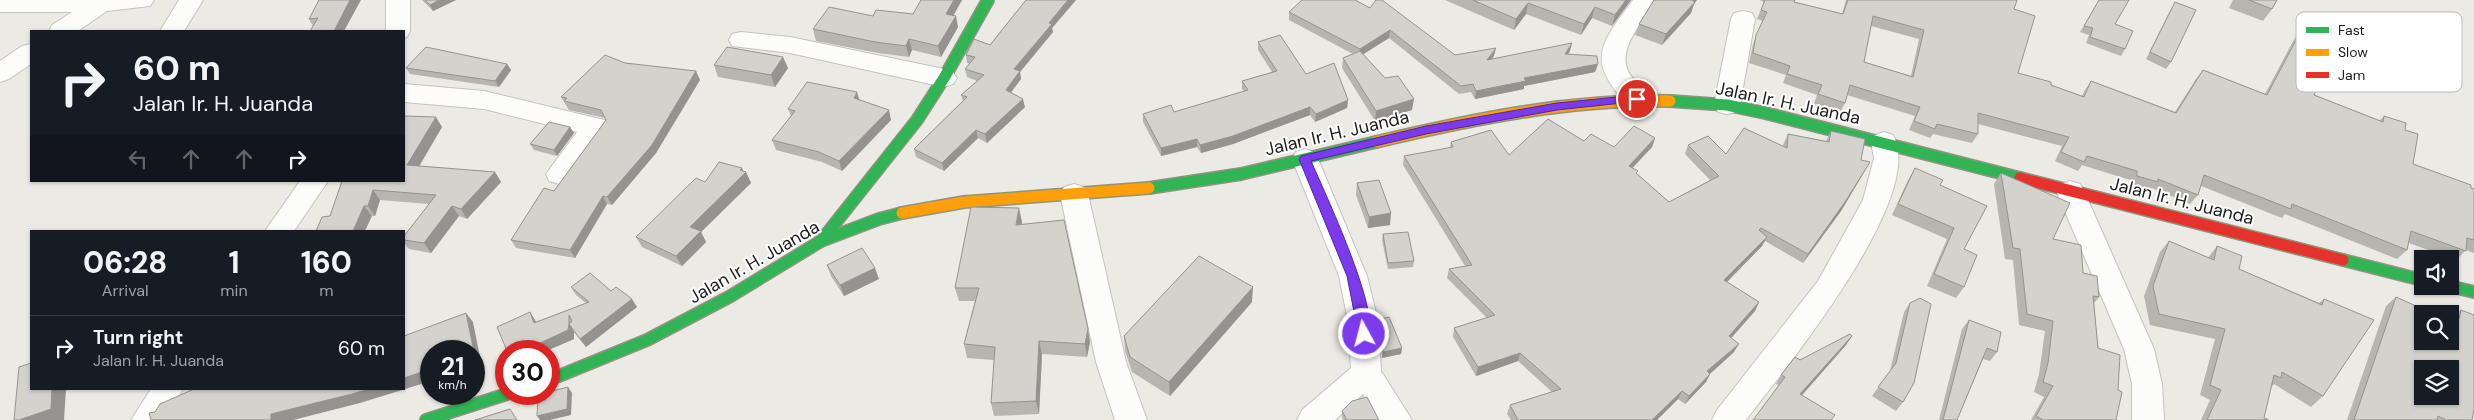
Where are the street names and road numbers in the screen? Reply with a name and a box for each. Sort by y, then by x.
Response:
street label: Jalan Ir. H. Juanda [1713,76,1863,130]
street label: Jalan Ir. H. Juanda [1262,105,1412,161]
street label: Jalan Ir. H. Juanda [2108,172,2256,230]
street label: Jalan Ir. H. Juanda [684,215,824,309]

